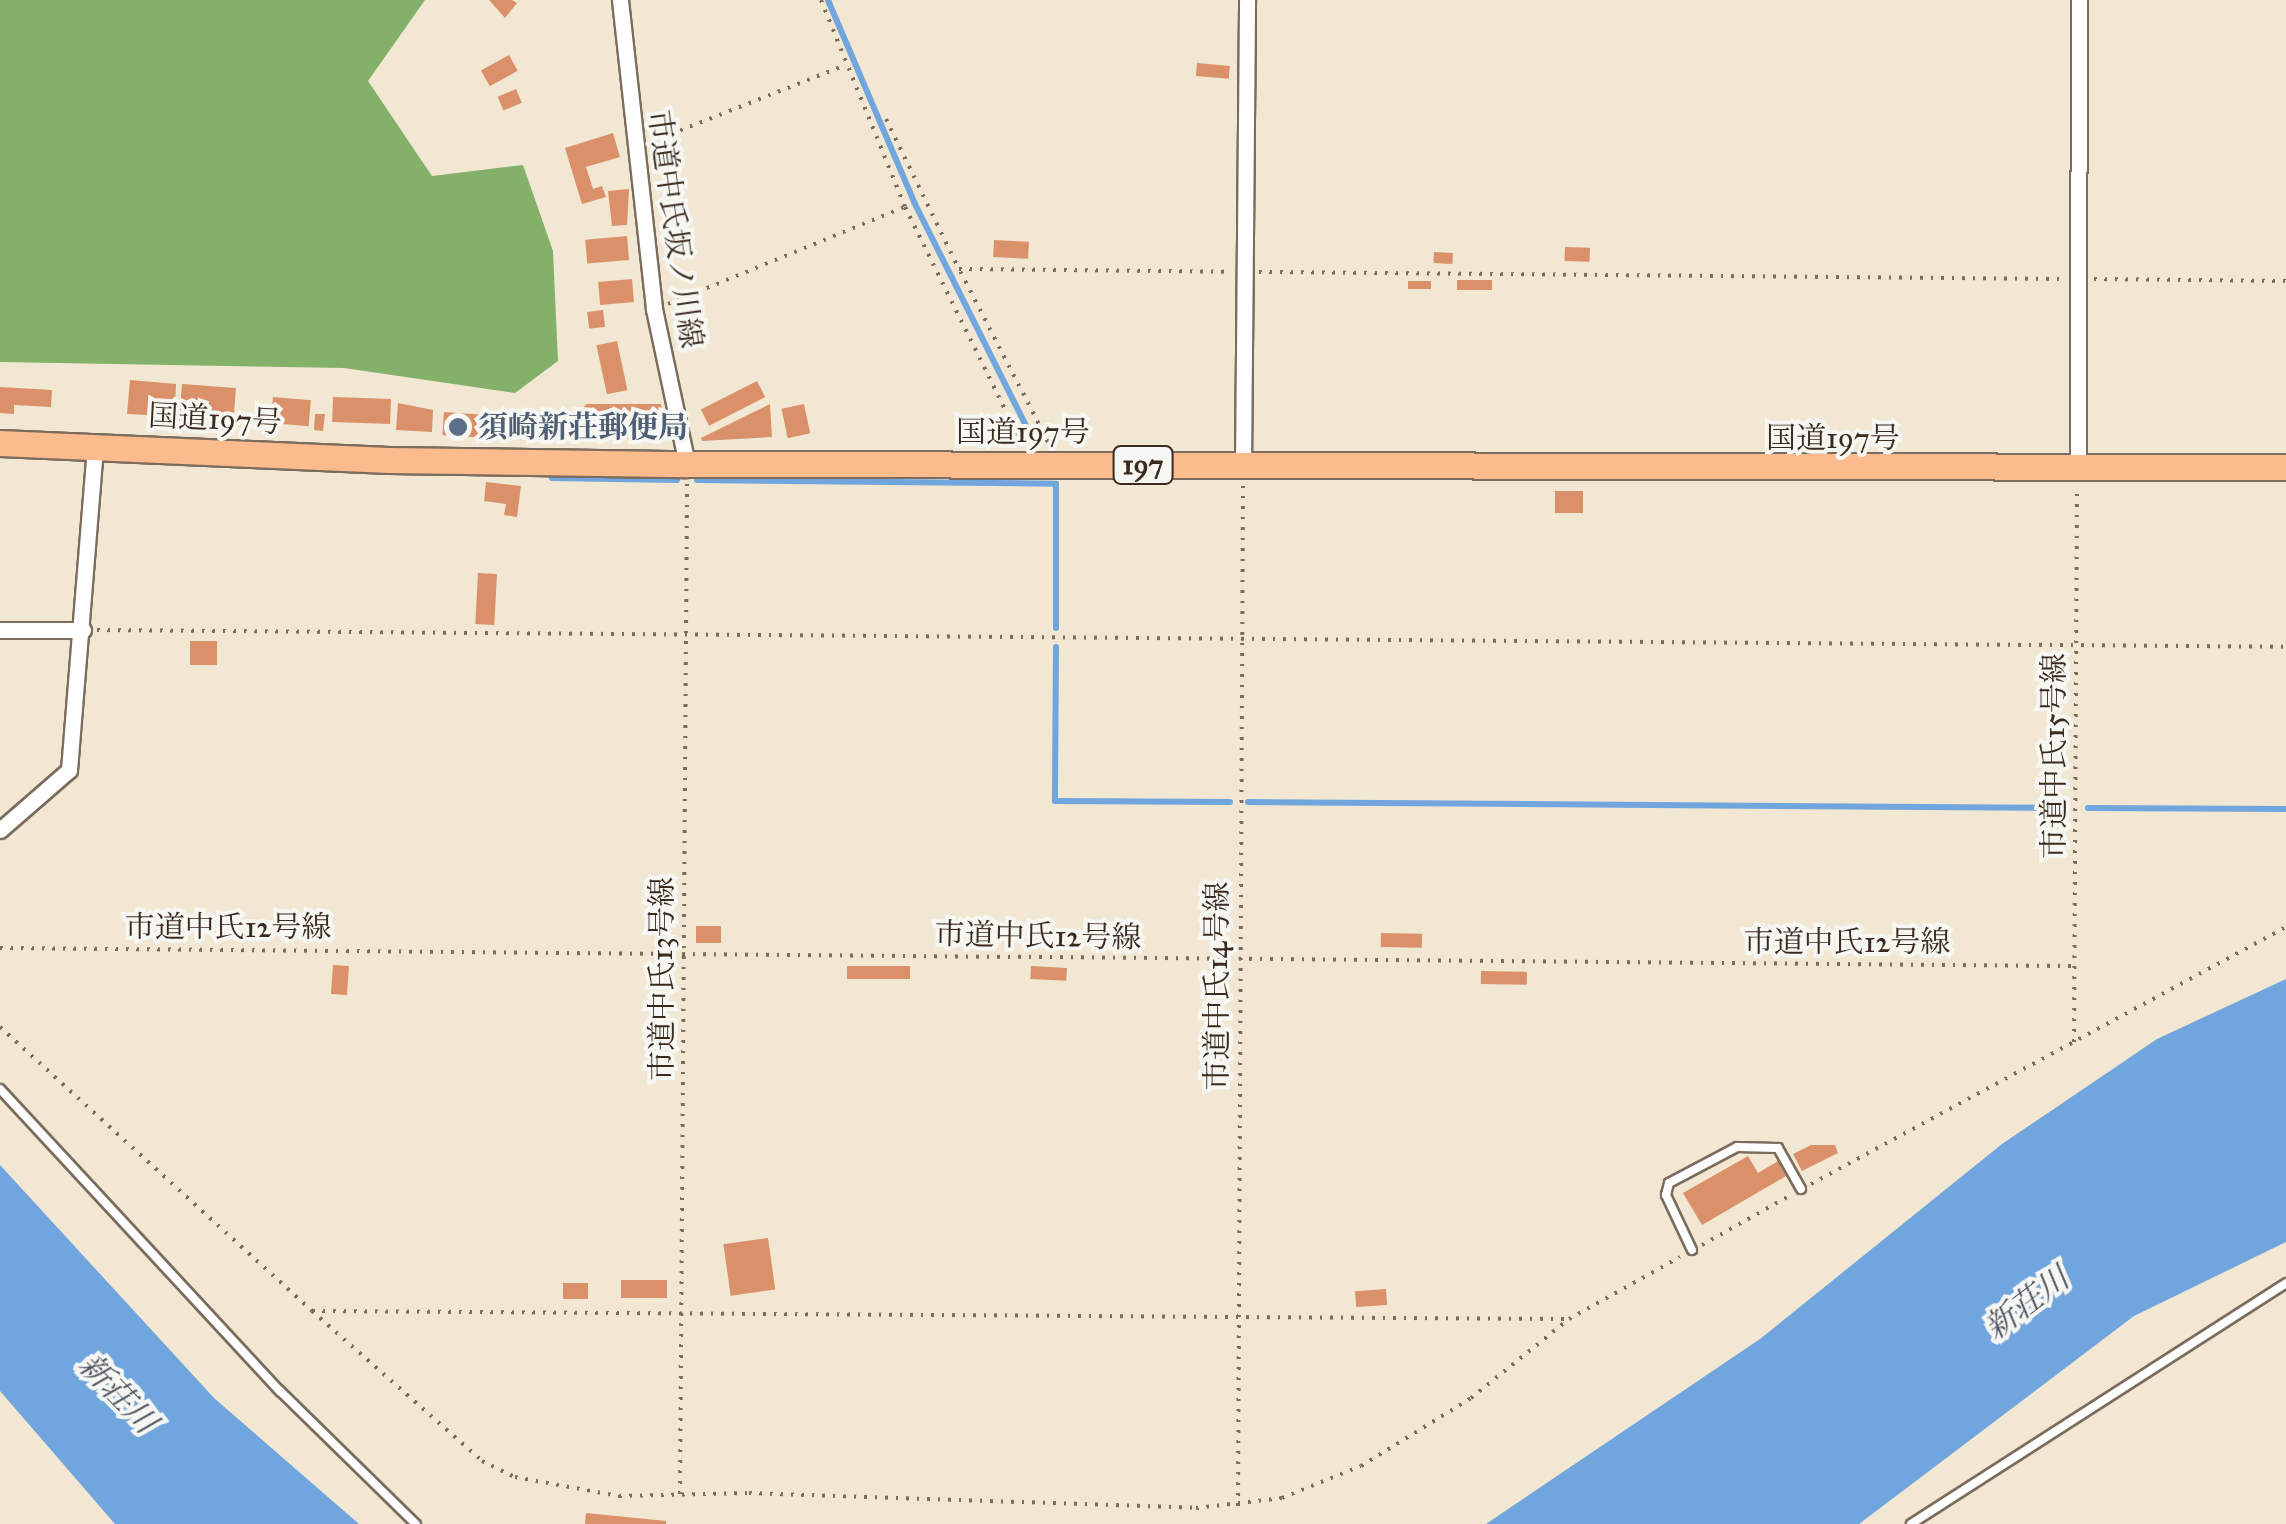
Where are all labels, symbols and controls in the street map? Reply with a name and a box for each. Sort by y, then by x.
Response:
street label: 市道中氏坂ノ川線 [640,108,710,350]
street label: 国道197号 [147,398,283,440]
place label: 須崎新荘郵便局 [478,409,688,445]
street label: 国道197号 [956,414,1090,450]
marker: 須崎新荘郵便局 [447,416,469,438]
street label: 国道197号 [1766,420,1900,456]
road number: 197 [1110,442,1176,488]
street label: 市道中氏15号線 [2036,653,2072,859]
street label: 市道中氏13号線 [644,877,680,1081]
street label: 市道中氏14号線 [1199,882,1235,1090]
street label: 市道中氏12号線 [125,909,331,945]
street label: 市道中氏12号線 [934,916,1142,956]
street label: 市道中氏12号線 [1744,924,1950,960]
water label: 新荘川 [1977,1260,2077,1348]
water label: 新荘川 [70,1346,164,1442]

